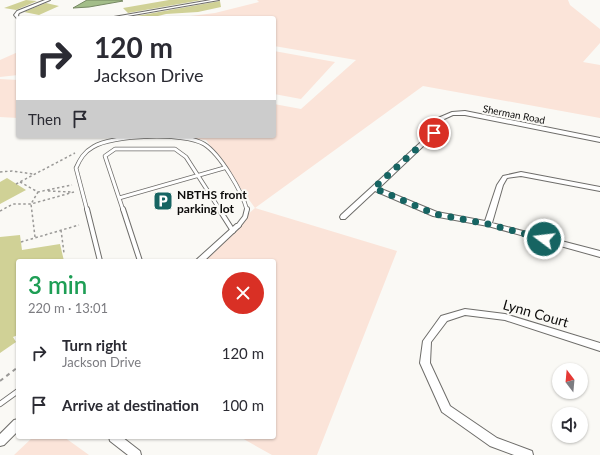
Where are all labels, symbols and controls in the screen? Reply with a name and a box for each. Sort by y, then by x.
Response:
text: 120 m [94,30,173,64]
icon: right [28,32,80,84]
text: Jackson Drive [94,64,204,86]
street label: Sherman Road [482,102,546,126]
icon: arrive [69,108,91,130]
text: Then [28,110,61,128]
pin [417,116,451,150]
icon: arrive [423,122,445,144]
place label: NBTHS front parking lot [177,187,247,216]
parking icon: NBTHS front parking lot [152,190,174,212]
position arrow [523,218,565,260]
text: 3 min [28,270,87,299]
button: close [222,272,264,314]
street label: Lynn Court [501,296,571,330]
text: 220 m · 13:01 [28,300,108,316]
text: Turn right [62,336,127,354]
icon: right [28,342,50,364]
text: 120 m [222,344,264,362]
text: Jackson Drive [62,354,141,370]
north arrow [552,363,588,399]
map controls [552,363,588,443]
icon: arrive [28,394,50,416]
text: Arrive at destination [62,396,199,414]
text: 100 m [222,396,264,414]
button: sound [552,407,588,443]

